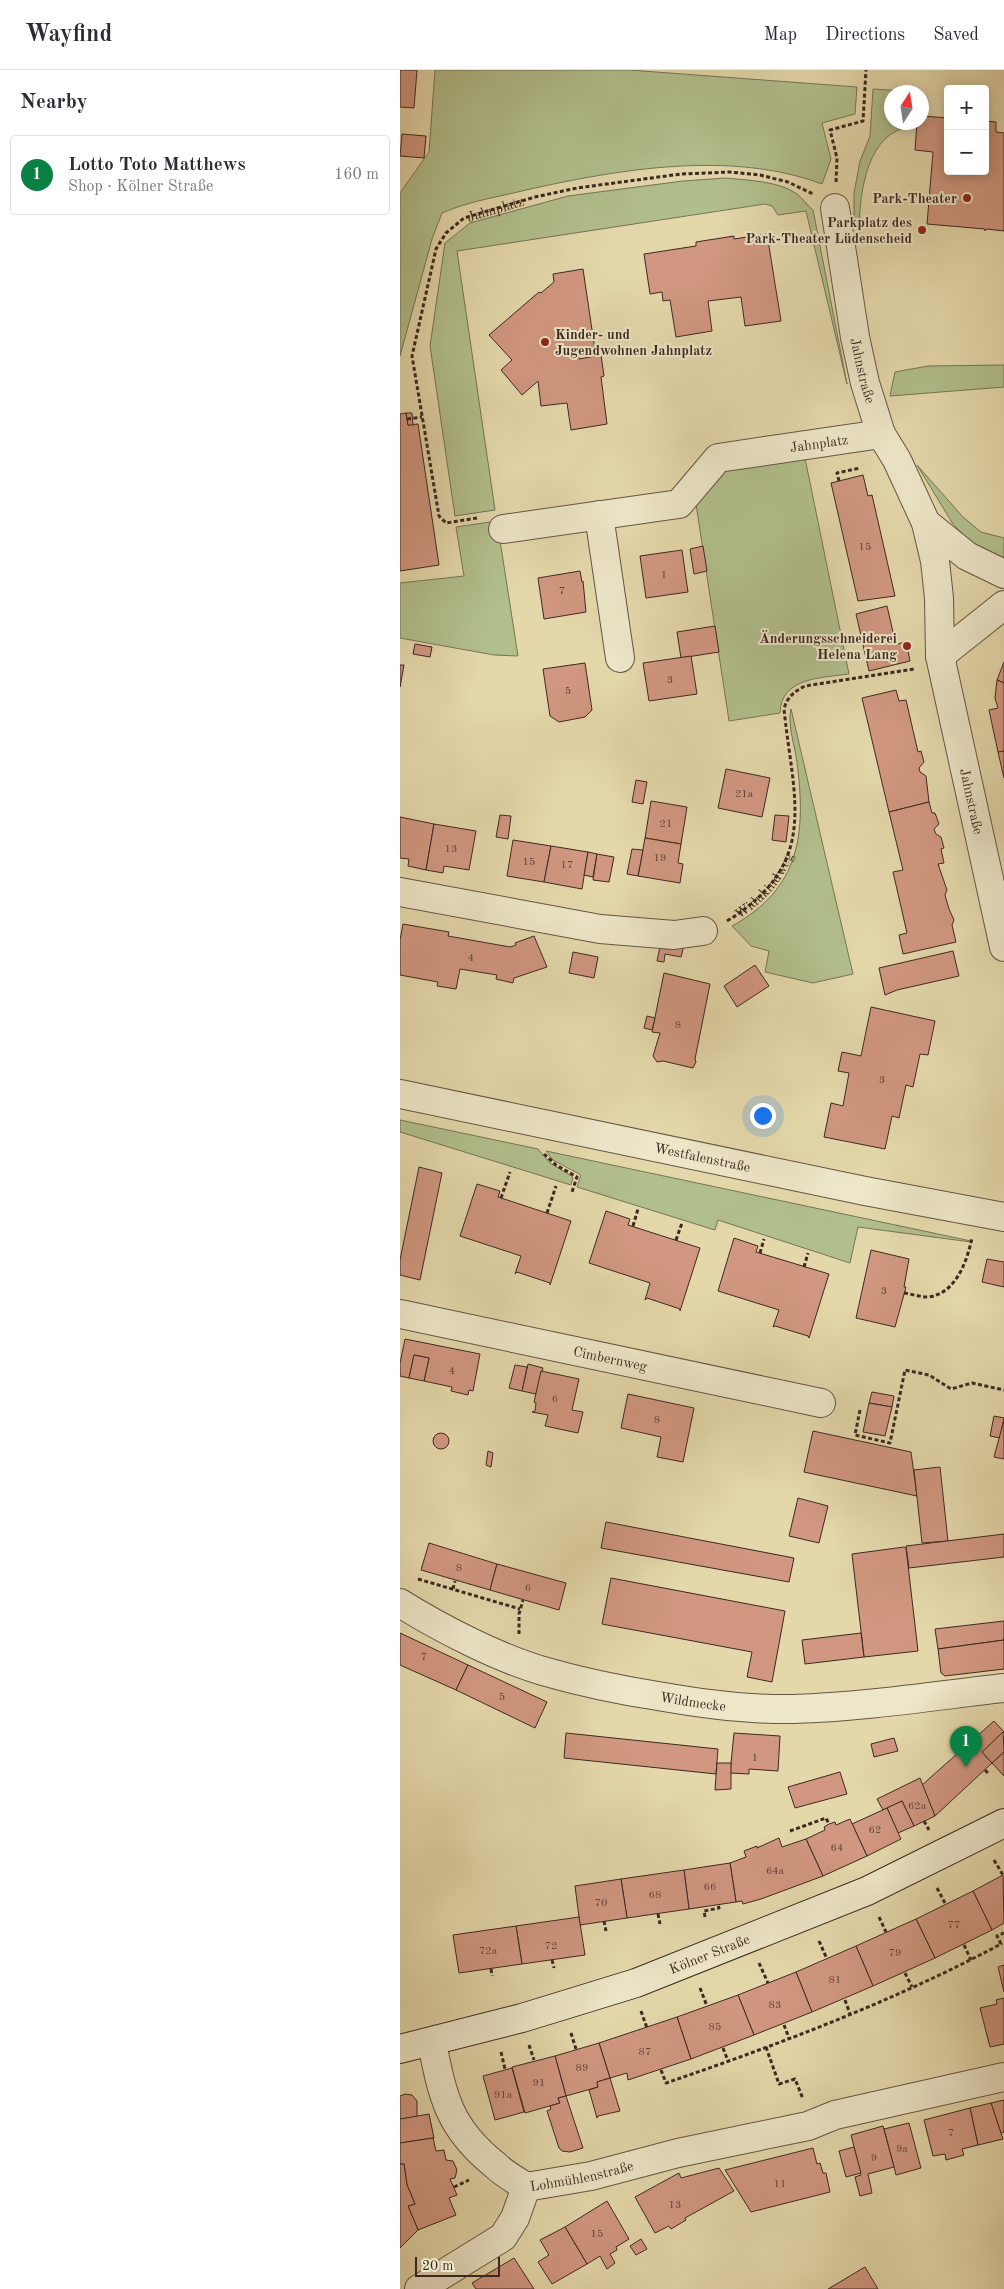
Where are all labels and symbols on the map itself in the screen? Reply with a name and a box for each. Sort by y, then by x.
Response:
north arrow [884,85,929,130]
place label: Park-Theater [872,192,957,206]
marker: Park-Theater [961,192,973,204]
street label: Jahnplatz [465,195,526,225]
place label: Parkplatz des Park-Theater Lüdenscheid [746,216,912,246]
marker: Parkplatz des Park-Theater Lüdenscheid [916,224,928,236]
place label: Kinder- und Jugendwohnen Jahnplatz [555,328,712,358]
marker: Kinder- und Jugendwohnen Jahnplatz [539,336,551,348]
street label: Jahnstraße [847,337,877,405]
street label: Jahnplatz [789,433,849,455]
house number: 15 [859,542,871,553]
house number: 1 [661,570,667,581]
house number: 7 [559,586,565,597]
place label: Änderungsschneiderei Helena Lang [759,630,897,662]
marker: Änderungsschneiderei Helena Lang [901,640,913,652]
house number: 3 [667,675,673,686]
house number: 5 [565,686,571,697]
street label: Jahnstraße [957,767,985,836]
house number: 21a [735,789,754,800]
house number: 21 [660,819,672,830]
house number: 13 [445,844,457,855]
street label: Widukindweg [732,850,796,922]
house number: 19 [654,853,666,864]
house number: 15 [523,857,535,868]
house number: 17 [561,860,573,871]
house number: 4 [468,953,474,964]
house number: 8 [675,1020,681,1031]
house number: 3 [879,1075,885,1086]
your location [750,1103,776,1129]
street label: Westfalenstraße [653,1141,752,1175]
house number: 3 [881,1286,887,1297]
street label: Cimbernweg [572,1345,649,1374]
house number: 4 [449,1366,455,1377]
house number: 6 [552,1394,558,1405]
house number: 8 [654,1415,660,1426]
house number: 8 [456,1563,462,1574]
house number: 6 [525,1583,531,1594]
house number: 7 [421,1652,427,1663]
street label: Wildmecke [659,1690,727,1714]
house number: 5 [499,1692,505,1703]
pin: 1 [950,1726,982,1767]
house number: 1 [752,1753,758,1764]
house number: 62a [908,1801,927,1812]
house number: 62 [869,1825,881,1836]
house number: 64 [831,1843,843,1854]
house number: 64a [766,1866,785,1877]
house number: 66 [704,1882,716,1893]
house number: 68 [649,1890,661,1901]
house number: 70 [595,1898,607,1909]
house number: 77 [948,1920,960,1931]
street label: Kölner Straße [668,1932,752,1977]
house number: 72 [545,1941,557,1952]
house number: 72a [479,1946,498,1957]
house number: 79 [889,1948,901,1959]
house number: 81 [829,1975,841,1986]
house number: 83 [769,2000,781,2011]
house number: 85 [709,2022,721,2033]
house number: 87 [639,2047,651,2058]
house number: 89 [576,2063,588,2074]
house number: 91 [533,2078,545,2089]
house number: 91a [494,2090,513,2101]
house number: 7 [948,2128,954,2139]
house number: 9a [896,2144,908,2155]
house number: 9 [871,2153,877,2164]
street label: Lohmühlenstraße [529,2159,635,2194]
house number: 11 [774,2179,786,2190]
house number: 13 [669,2200,681,2211]
house number: 15 [591,2229,603,2240]
scale bar [415,2254,500,2277]

